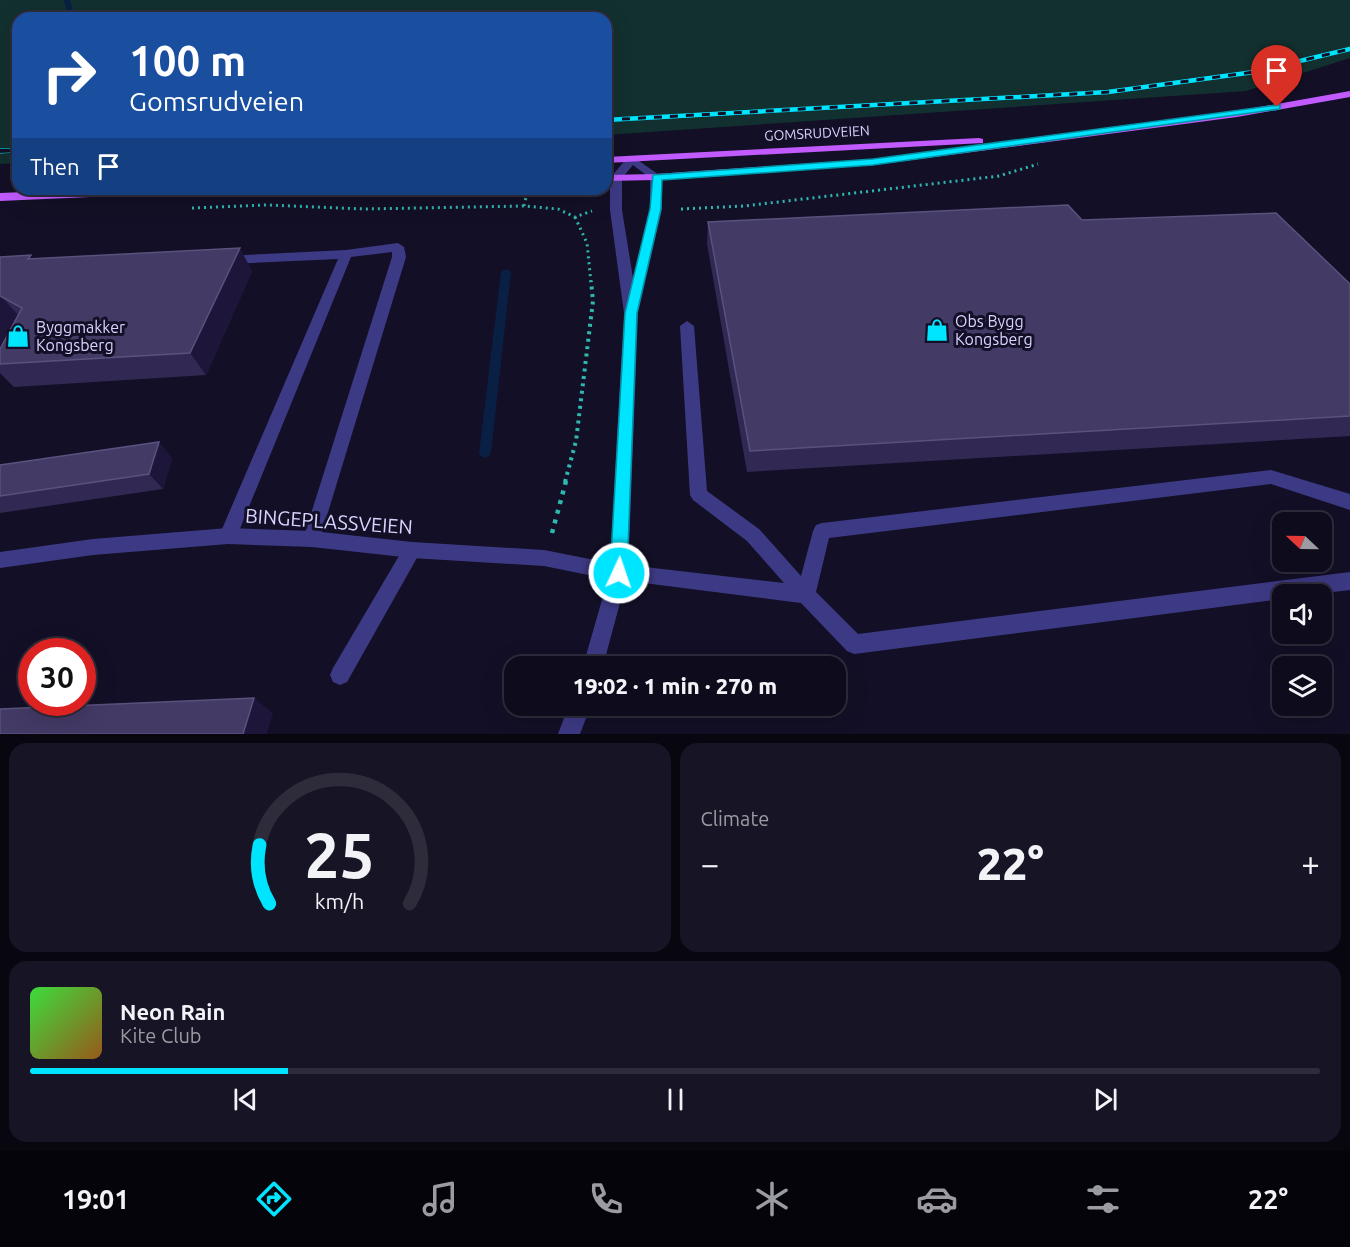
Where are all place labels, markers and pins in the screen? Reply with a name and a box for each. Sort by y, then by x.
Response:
pin [1251,45,1302,107]
place label: Obs Bygg Kongsberg [955,312,1033,348]
shop icon: Obs Bygg Kongsberg [924,317,950,343]
place label: Byggmakker Kongsberg [36,318,125,354]
shop icon: Byggmakker Kongsberg [5,323,31,349]

